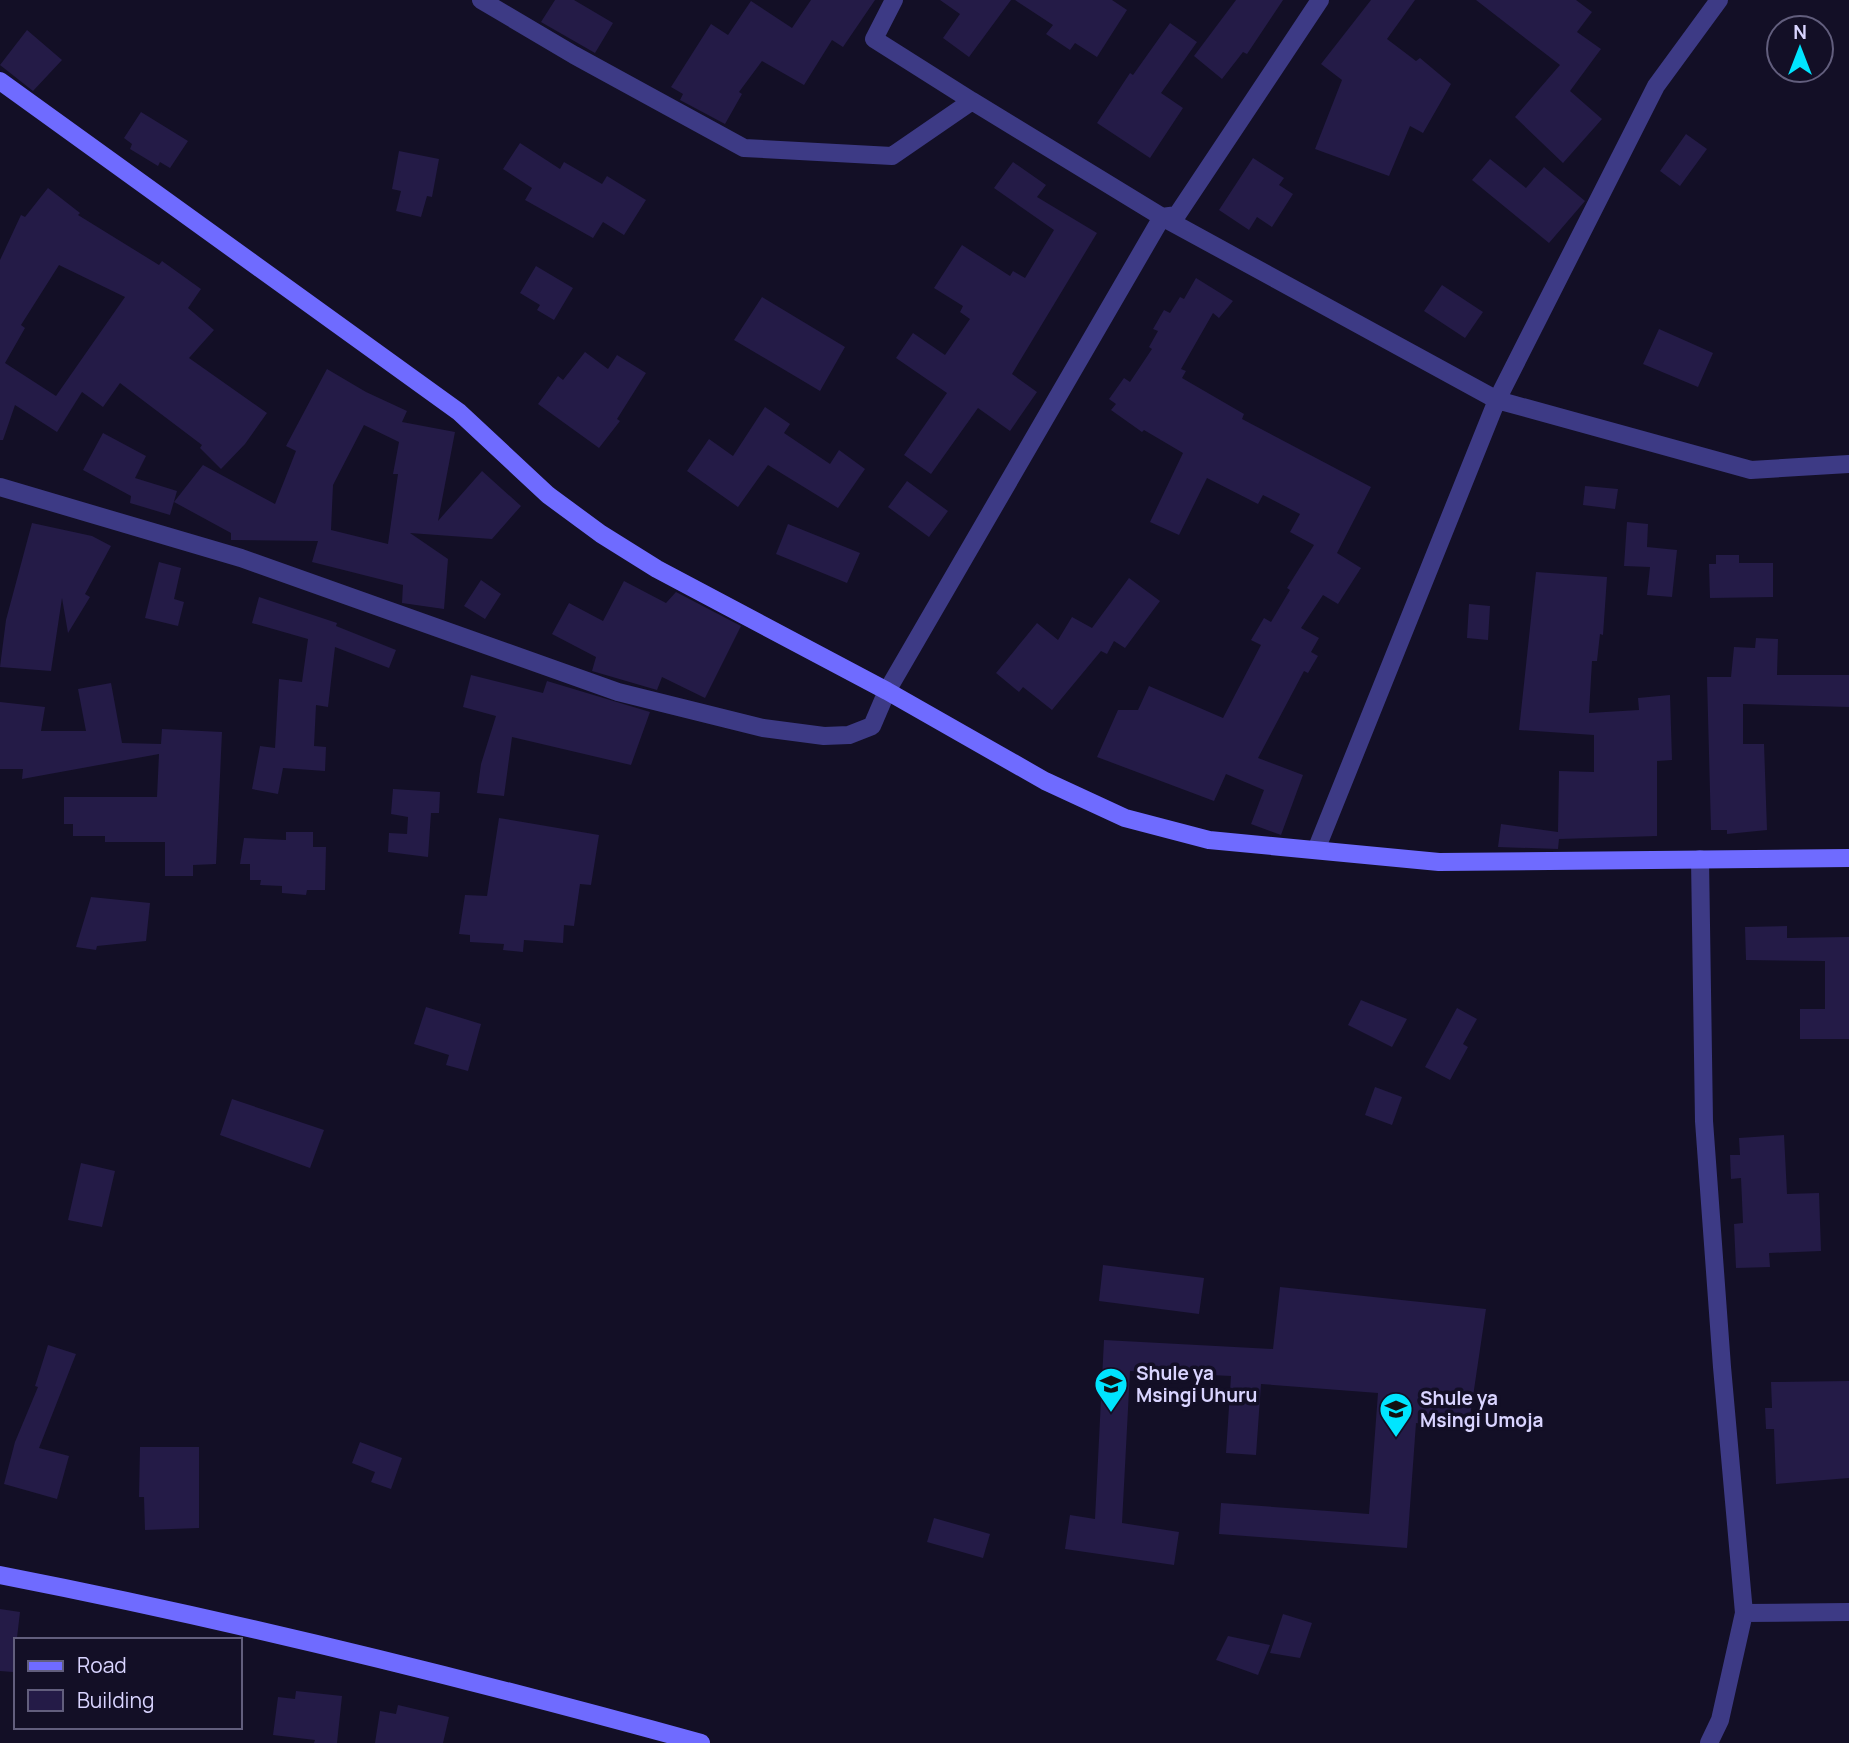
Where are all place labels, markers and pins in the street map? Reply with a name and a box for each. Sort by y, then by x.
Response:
place label: Shule ya Msingi Uhuru [1136,1360,1258,1408]
school or university icon: Shule ya Msingi Uhuru [1092,1365,1130,1414]
place label: Shule ya Msingi Umoja [1420,1385,1543,1433]
school or university icon: Shule ya Msingi Umoja [1377,1390,1415,1439]

